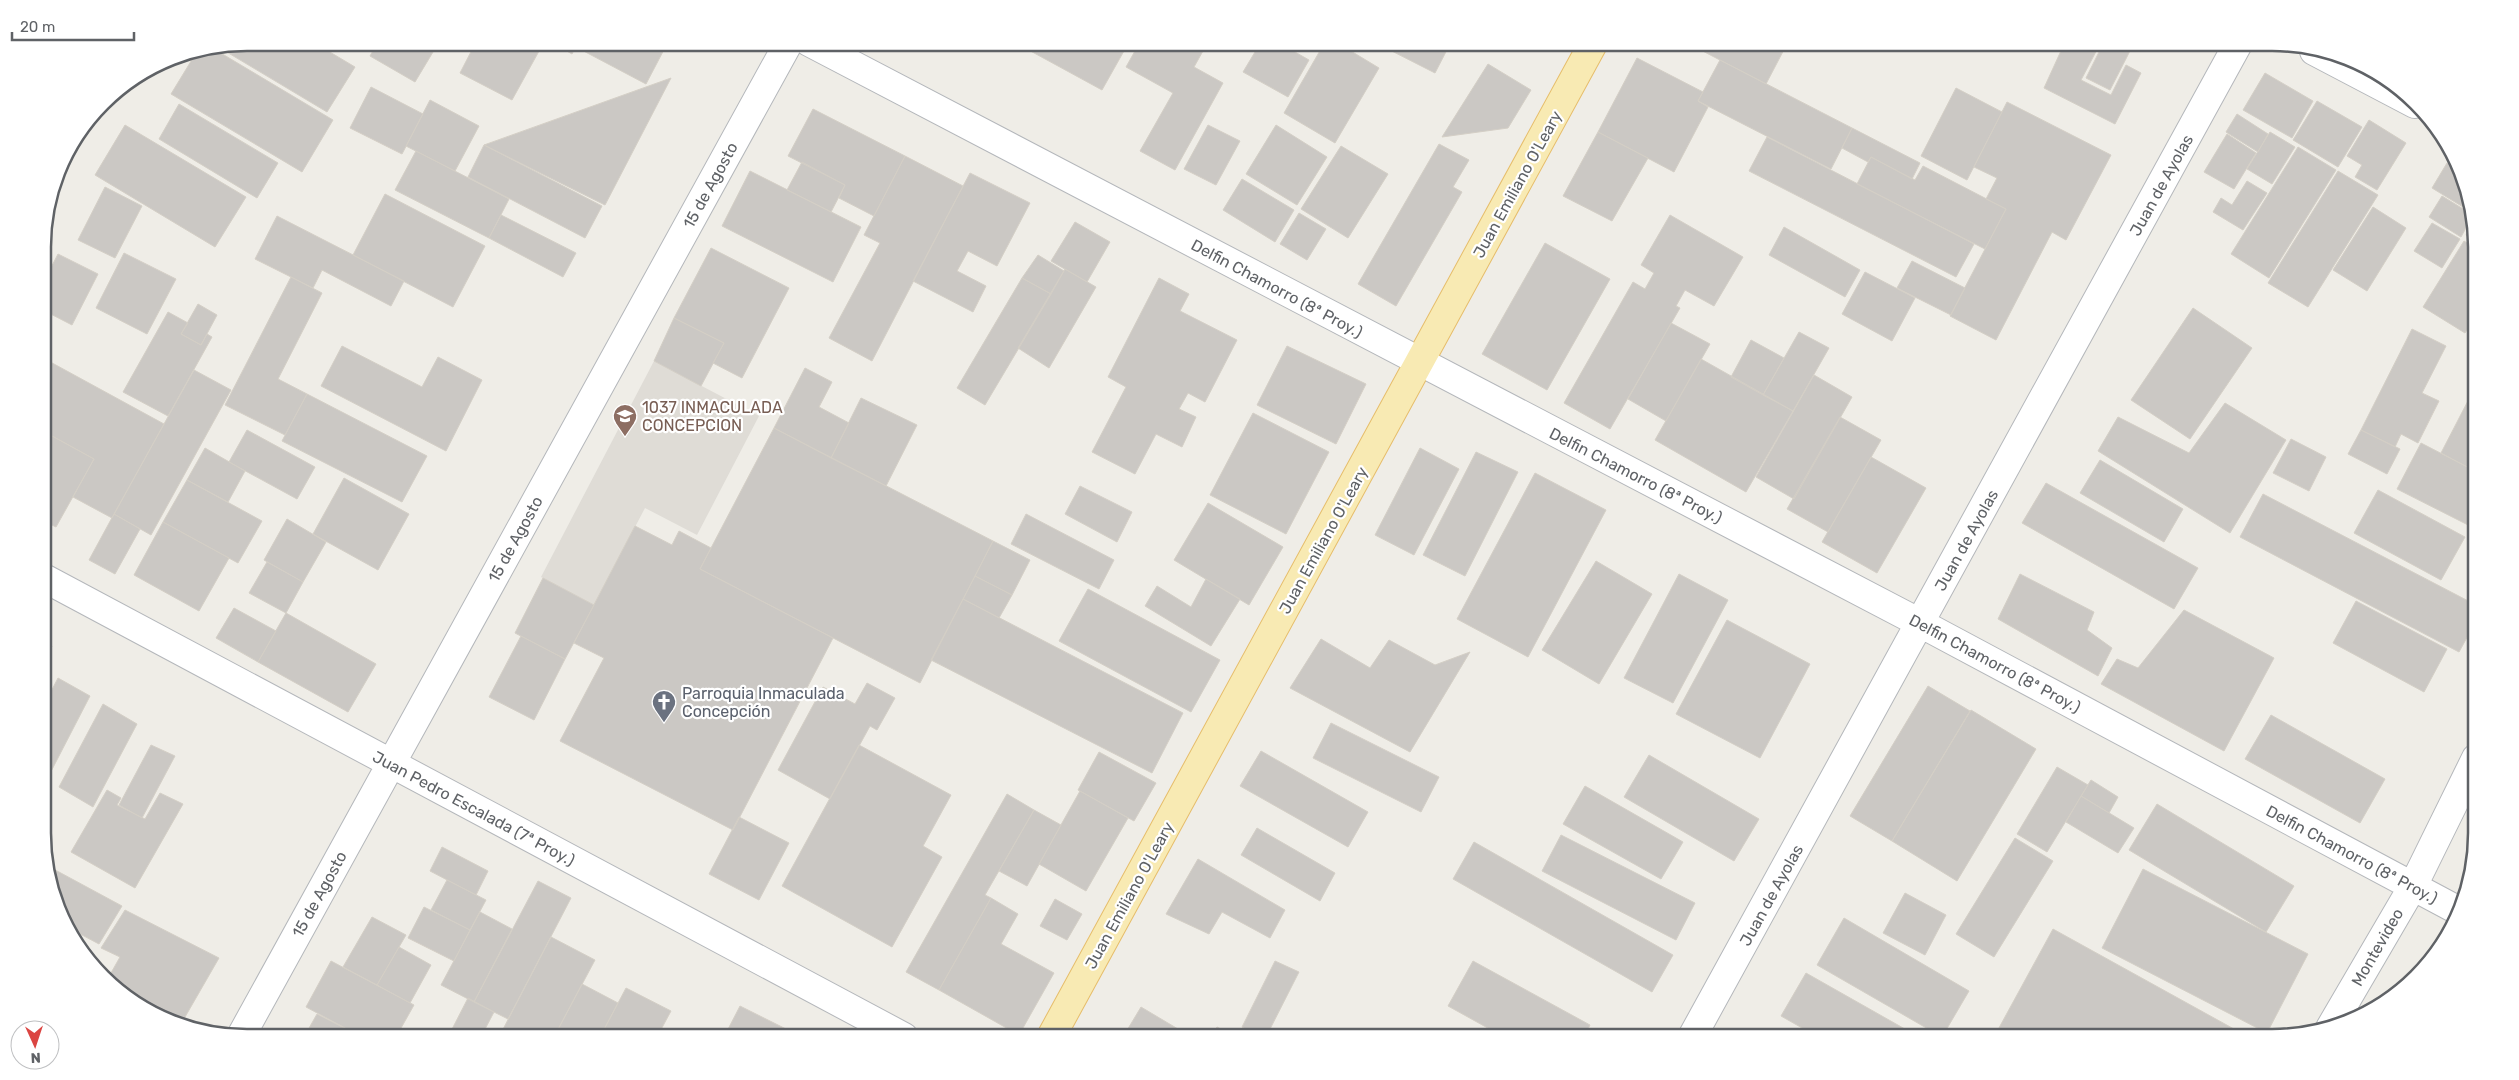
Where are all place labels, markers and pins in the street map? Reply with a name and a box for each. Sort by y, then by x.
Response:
place label: 1037 INMACULADA CONCEPCION [642,398,783,435]
school or university icon: 1037 INMACULADA CONCEPCION [612,403,638,437]
place label: Parroquia Inmaculada Concepción [682,684,845,721]
church icon: Parroquia Inmaculada Concepción [651,689,677,723]

